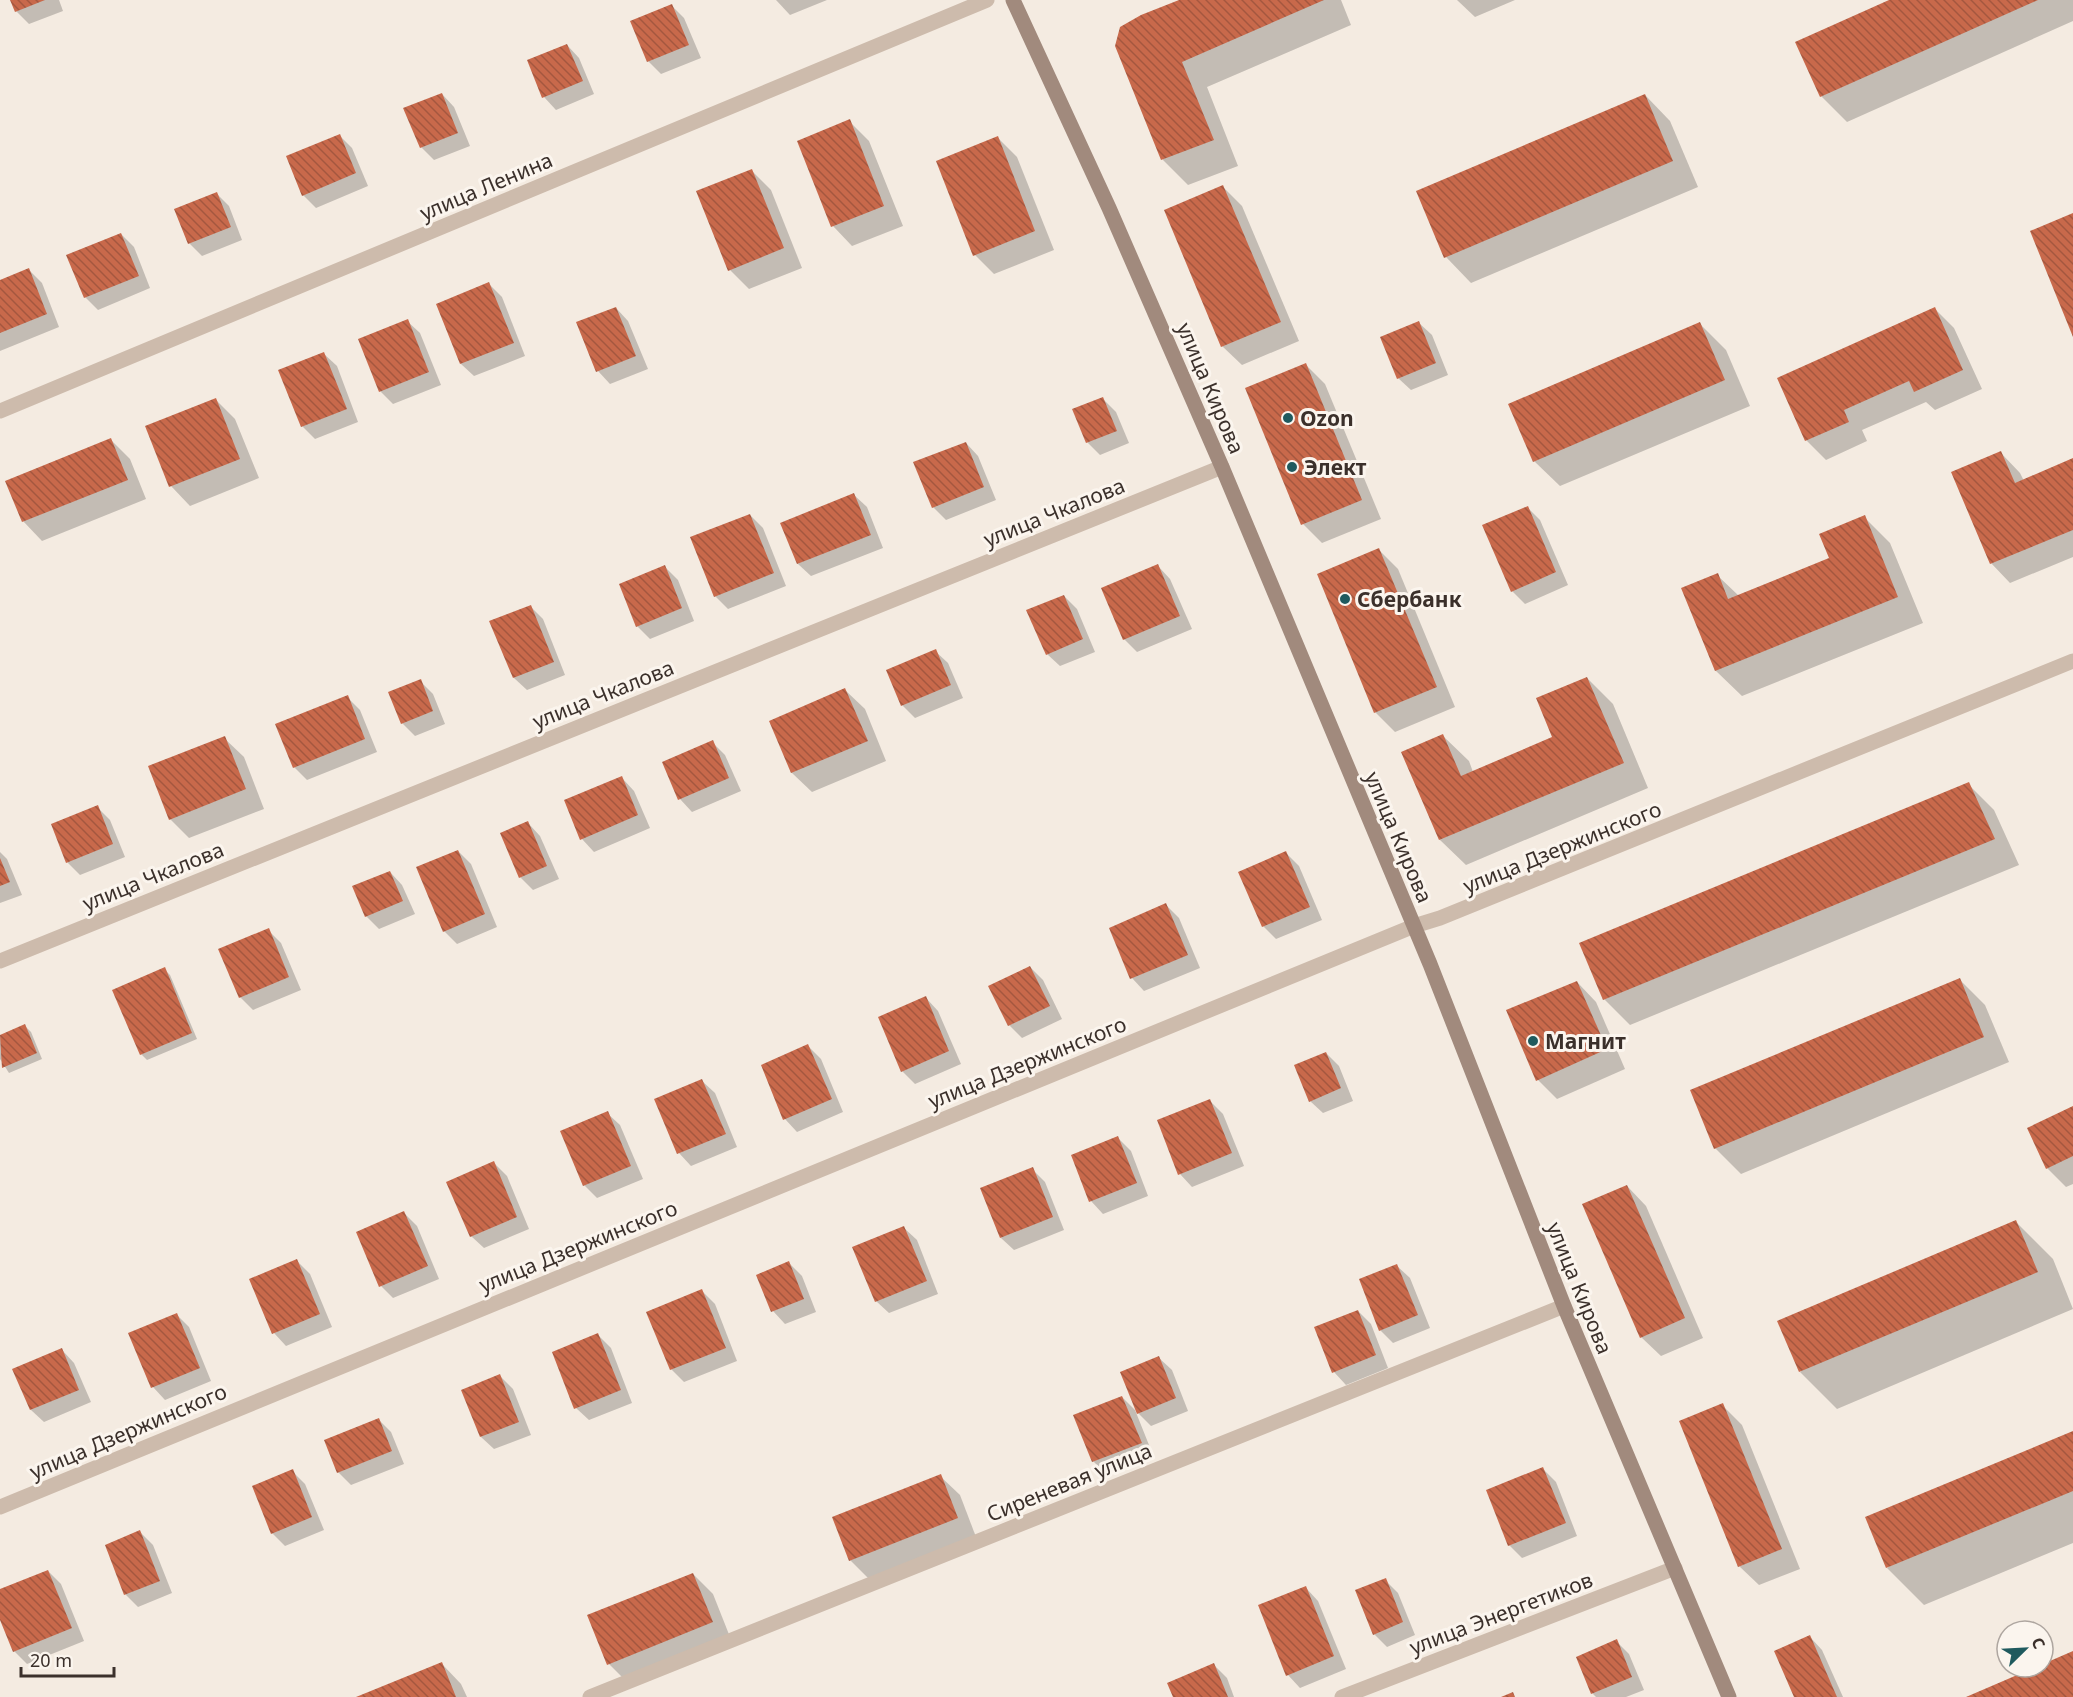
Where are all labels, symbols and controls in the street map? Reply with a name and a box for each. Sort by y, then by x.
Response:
street label: улица Ленина [415,145,557,227]
street label: улица Кирова [1171,318,1251,458]
place label: Ozon [1300,404,1354,432]
marker: Ozon [1281,411,1295,425]
place label: Элект [1304,453,1367,481]
marker: Элект [1285,460,1299,474]
street label: улица Чкалова [979,471,1129,553]
place label: Сбербанк [1357,585,1462,613]
marker: Сбербанк [1338,592,1352,606]
street label: улица Чкалова [528,653,678,735]
street label: улица Кирова [1359,767,1439,907]
street label: улица Дзержинского [1459,794,1665,900]
street label: улица Чкалова [78,835,228,917]
street label: улица Дзержинского [924,1009,1130,1115]
place label: Магнит [1545,1027,1626,1055]
marker: Магнит [1526,1034,1540,1048]
street label: улица Дзержинского [475,1193,681,1299]
street label: улица Кирова [1541,1218,1619,1358]
street label: улица Дзержинского [25,1377,231,1485]
street label: Сиреневая улица [982,1436,1156,1528]
street label: улица Энергетиков [1405,1565,1597,1661]
north arrow [1995,1619,2055,1679]
text: С [2027,1634,2051,1652]
scale bar [21,1640,114,1678]
text: 20 m [30,1648,72,1672]

